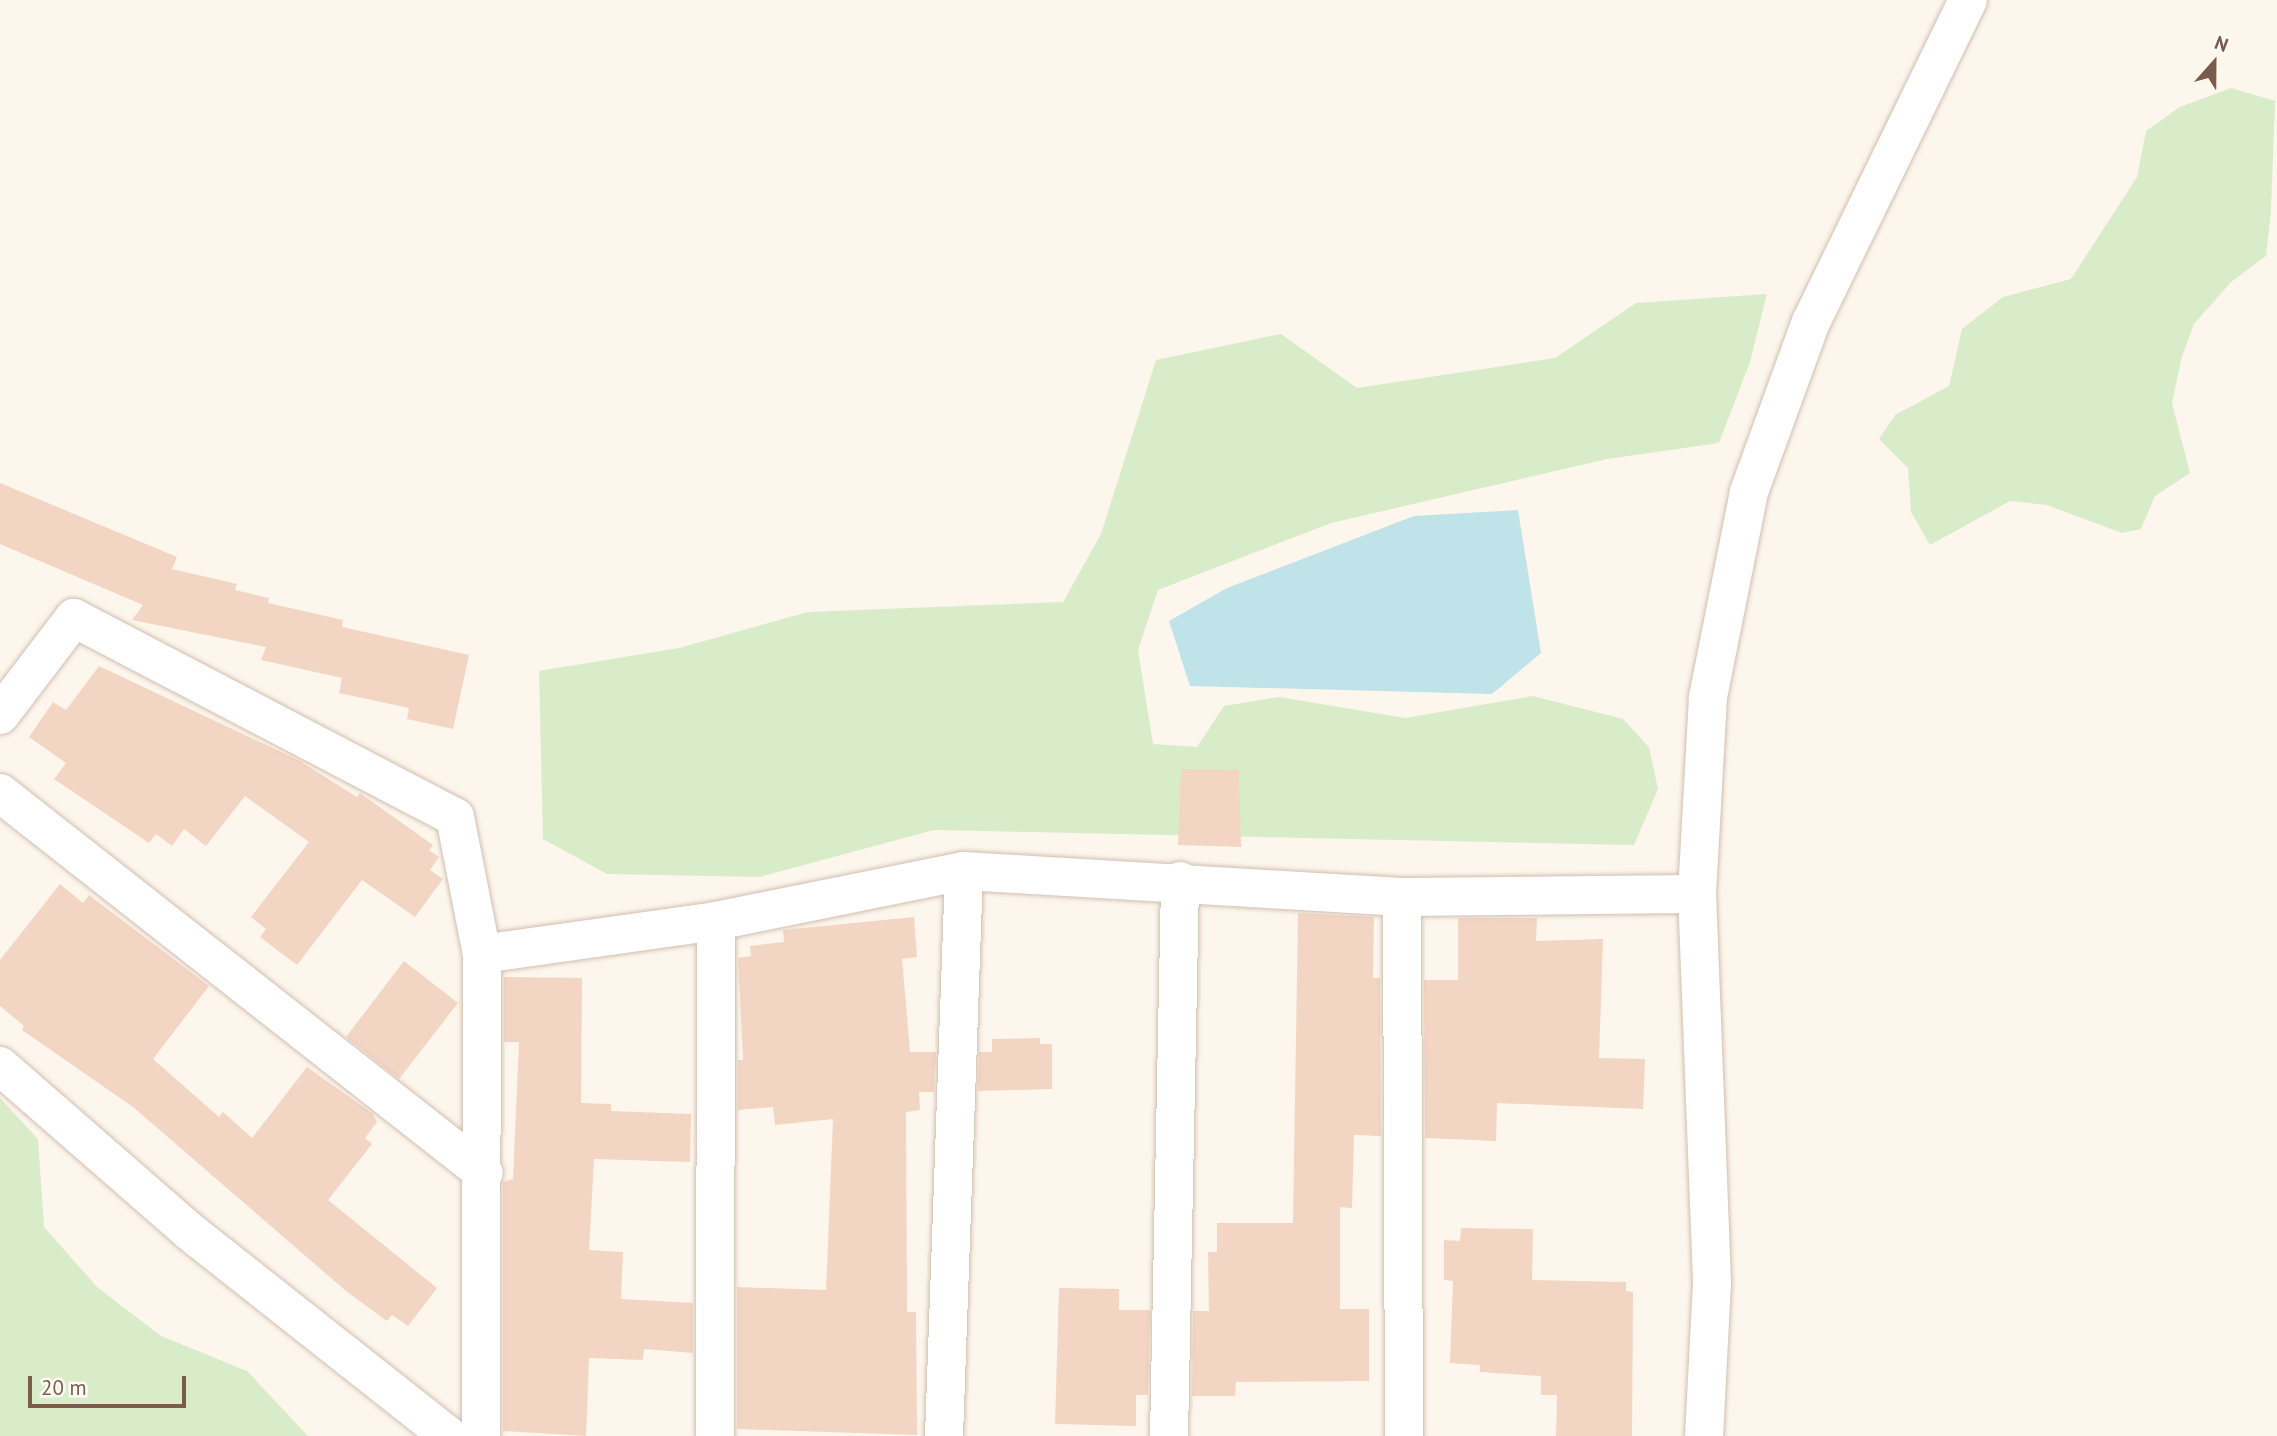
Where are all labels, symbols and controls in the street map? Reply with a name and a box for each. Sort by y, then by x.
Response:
north arrow [2179,28,2249,98]
text: N [2211,30,2232,57]
scale bar [32,1362,189,1406]
text: 20 m [41,1374,87,1401]

